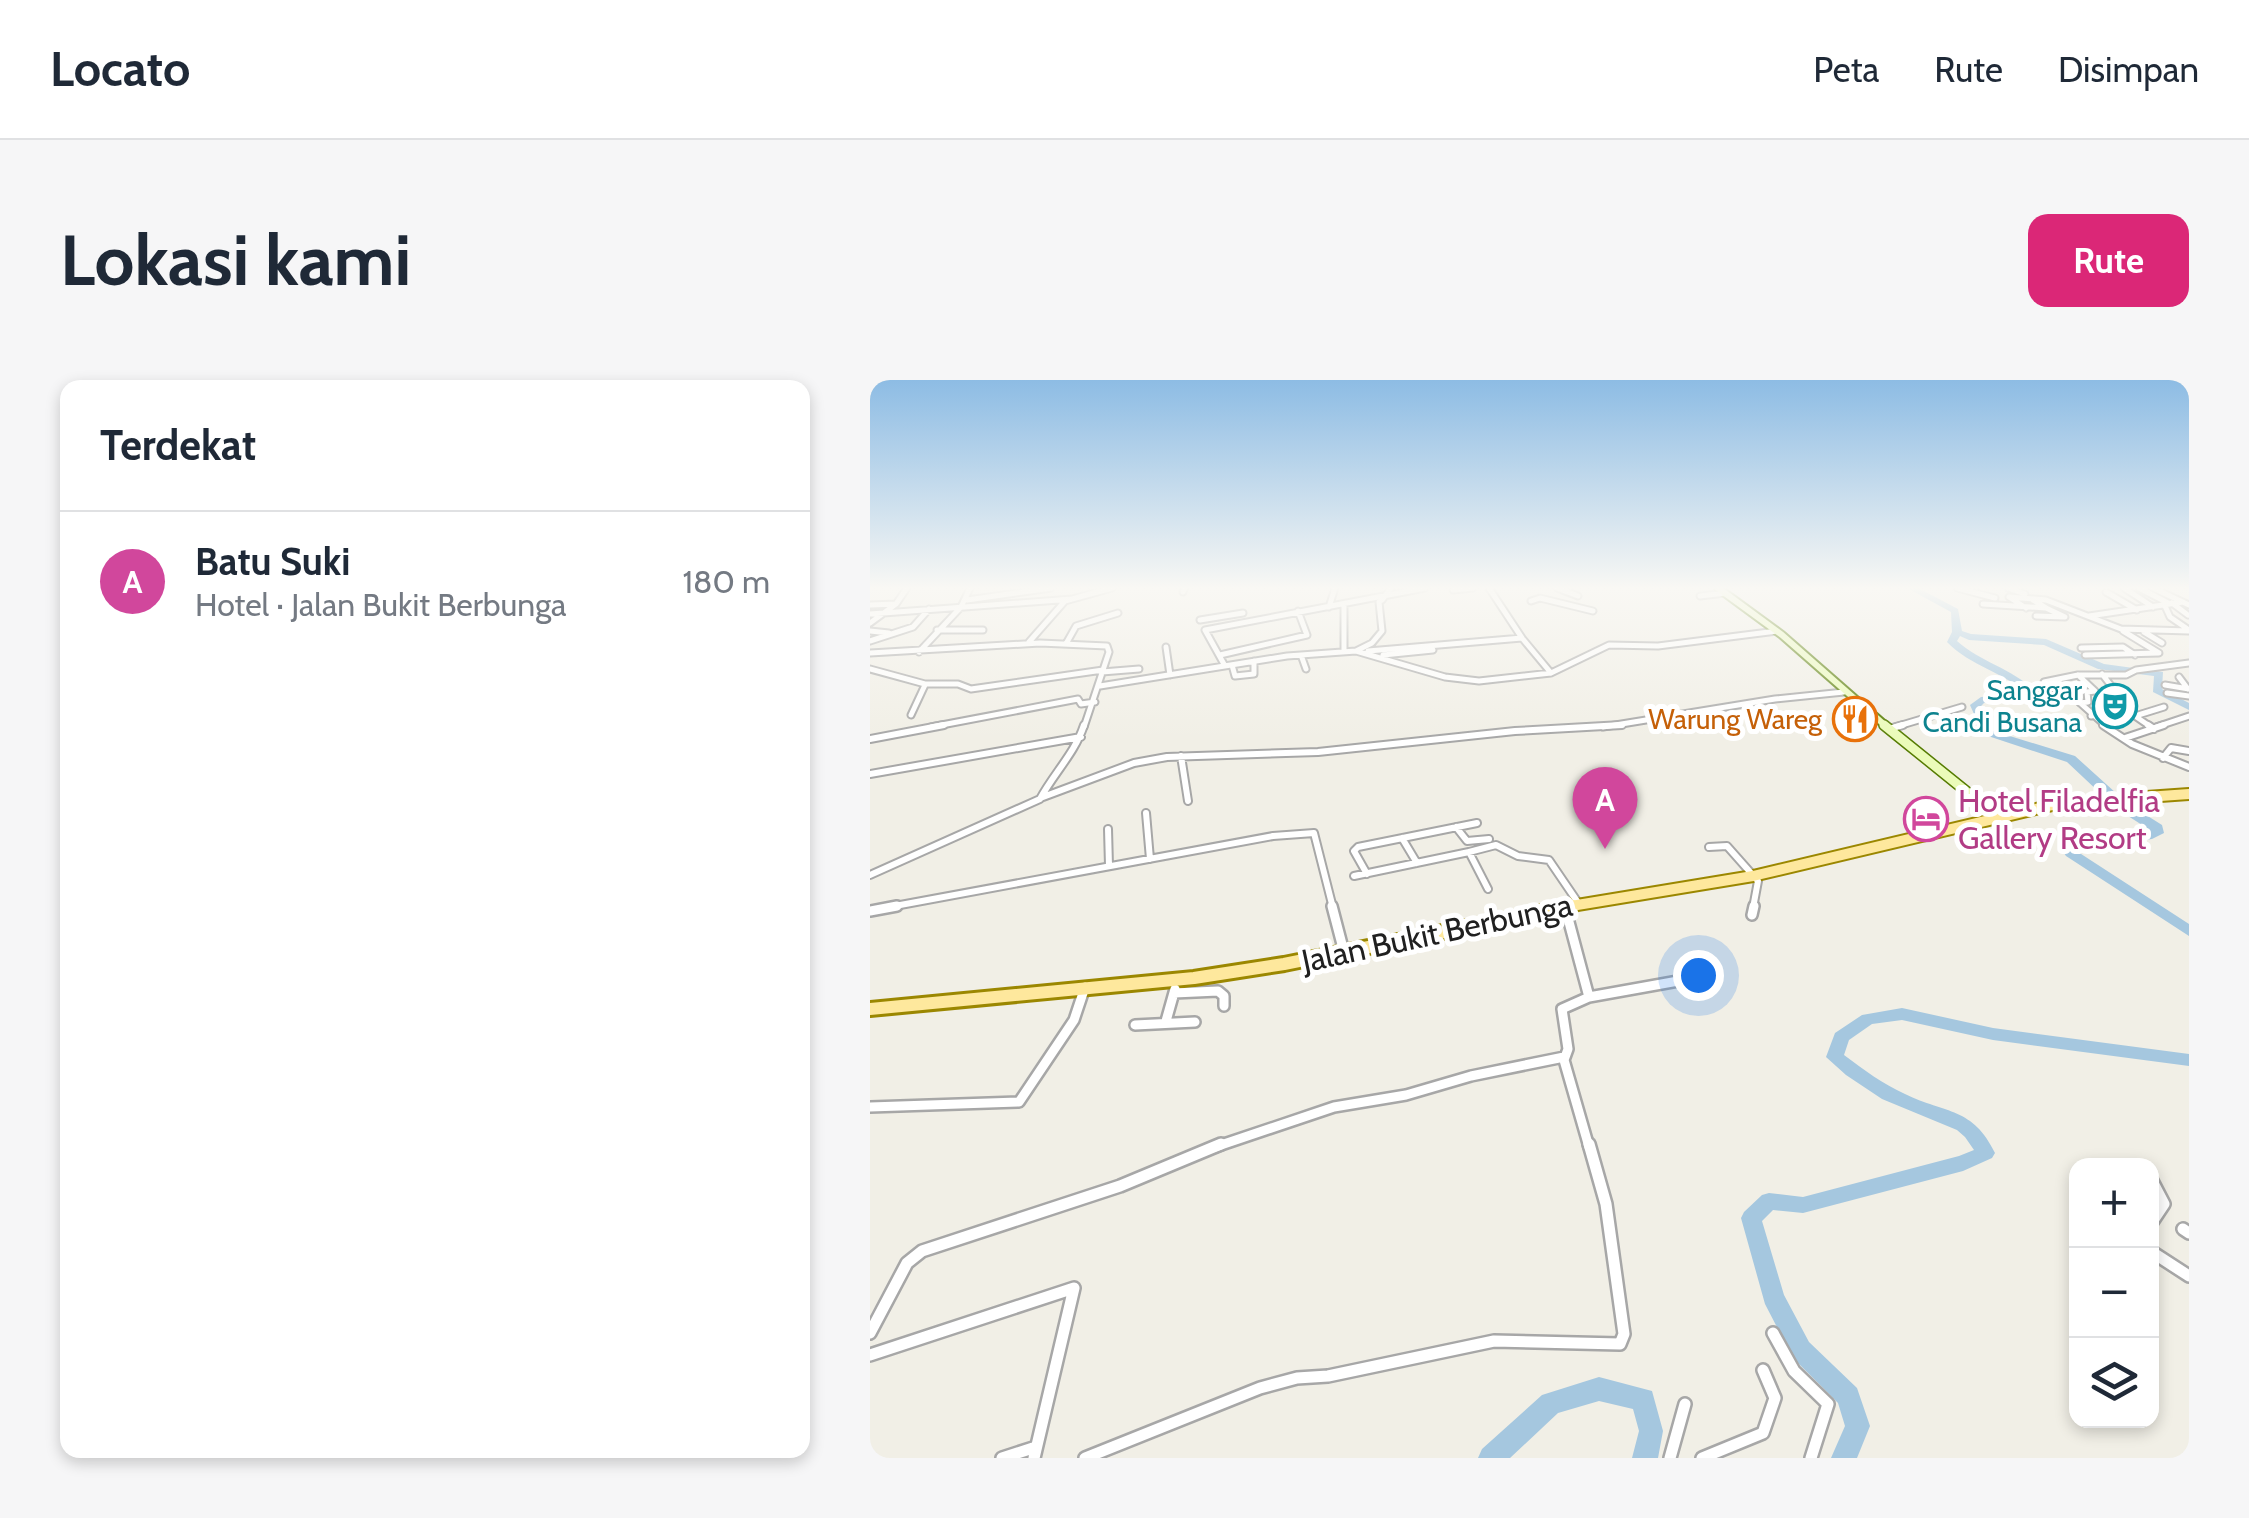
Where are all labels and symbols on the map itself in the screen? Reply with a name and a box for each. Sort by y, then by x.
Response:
place label: Sanggar Candi Busana [1923,673,2083,739]
theatre icon: Sanggar Candi Busana [2092,683,2138,729]
restaurant icon: Warung Wareg [1832,696,1878,742]
place label: Warung Wareg [1648,702,1823,736]
pin: A [1572,766,1638,849]
place label: Hotel Filadelfia Gallery Resort [1958,781,2161,857]
hotel icon: Hotel Filadelfia Gallery Resort [1903,796,1949,842]
street label: Jalan Bukit Berbunga [1297,885,1576,980]
your location [1673,950,1724,1001]

